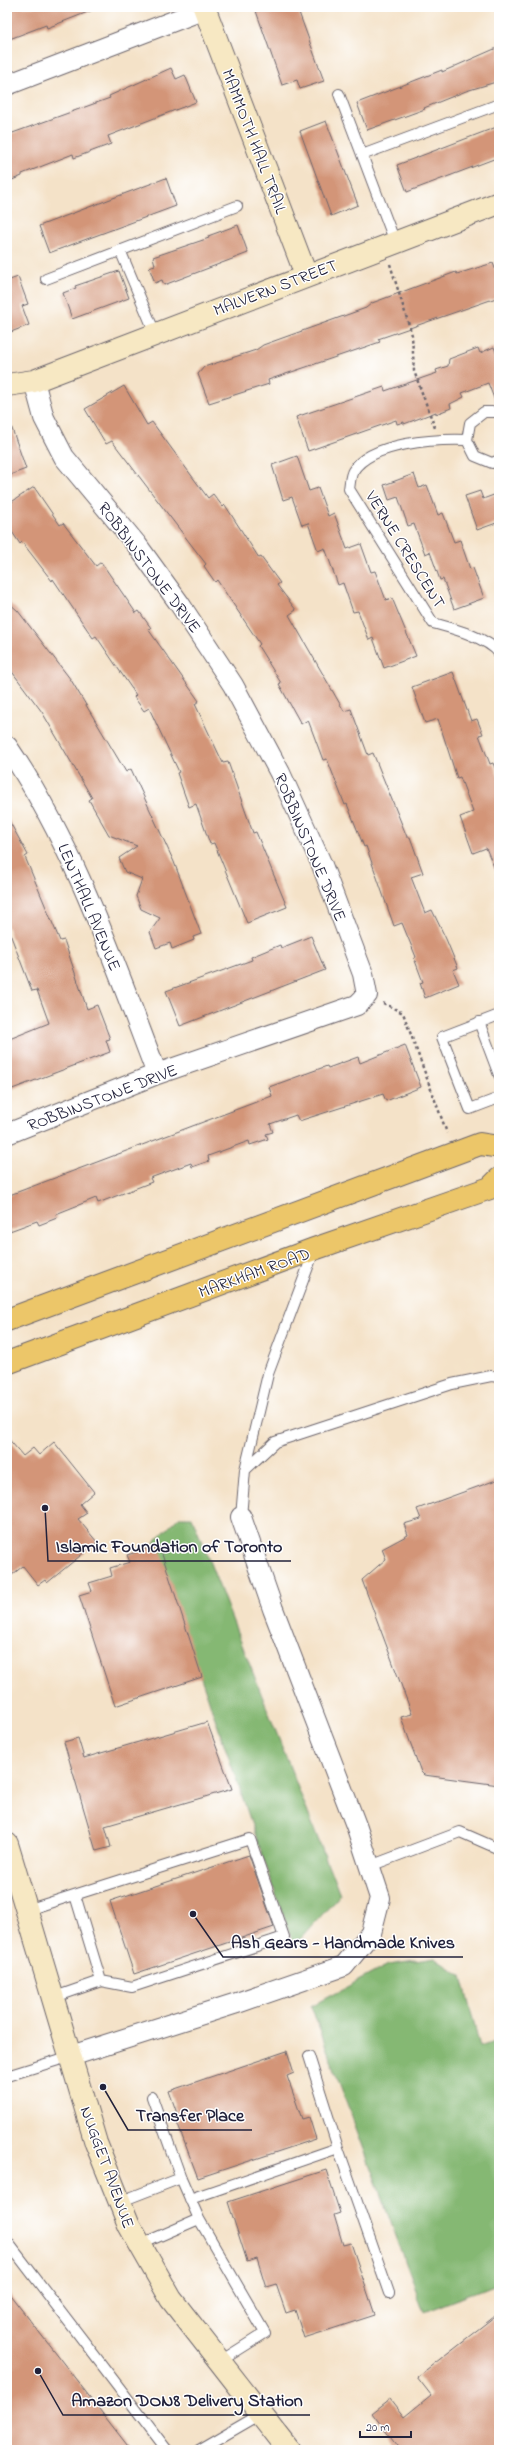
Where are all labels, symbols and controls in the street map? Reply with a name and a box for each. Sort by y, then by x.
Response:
street label: MAMMOTH HALL TRAIL [214,65,293,218]
street label: MALVERN STREET [210,253,341,324]
street label: VERNE CRESCENT [358,485,451,614]
street label: ROBBINSTONE DRIVE [91,497,207,639]
street label: ROBBINSTONE DRIVE [267,770,352,926]
street label: LENTHALL AVENUE [50,840,127,975]
street label: ROBBINSTONE DRIVE [24,1058,181,1139]
street label: MARKHAM ROAD [195,1242,314,1305]
callout: Islamic Foundation of Toronto [48,1531,291,1561]
text: Islamic Foundation of Toronto [56,1535,282,1561]
callout: Ash Gears - Handmade Knives [223,1927,463,1957]
text: Ash Gears - Handmade Knives [231,1931,455,1957]
callout: Transfer Place [128,2100,252,2130]
street label: NUGGET AVENUE [73,2103,140,2232]
text: Transfer Place [136,2104,245,2130]
callout: Amazon DON8 Delivery Station [63,2385,310,2415]
text: Amazon DON8 Delivery Station [71,2389,303,2416]
scale bar [360,2413,411,2439]
text: 20 m [366,2419,389,2437]

